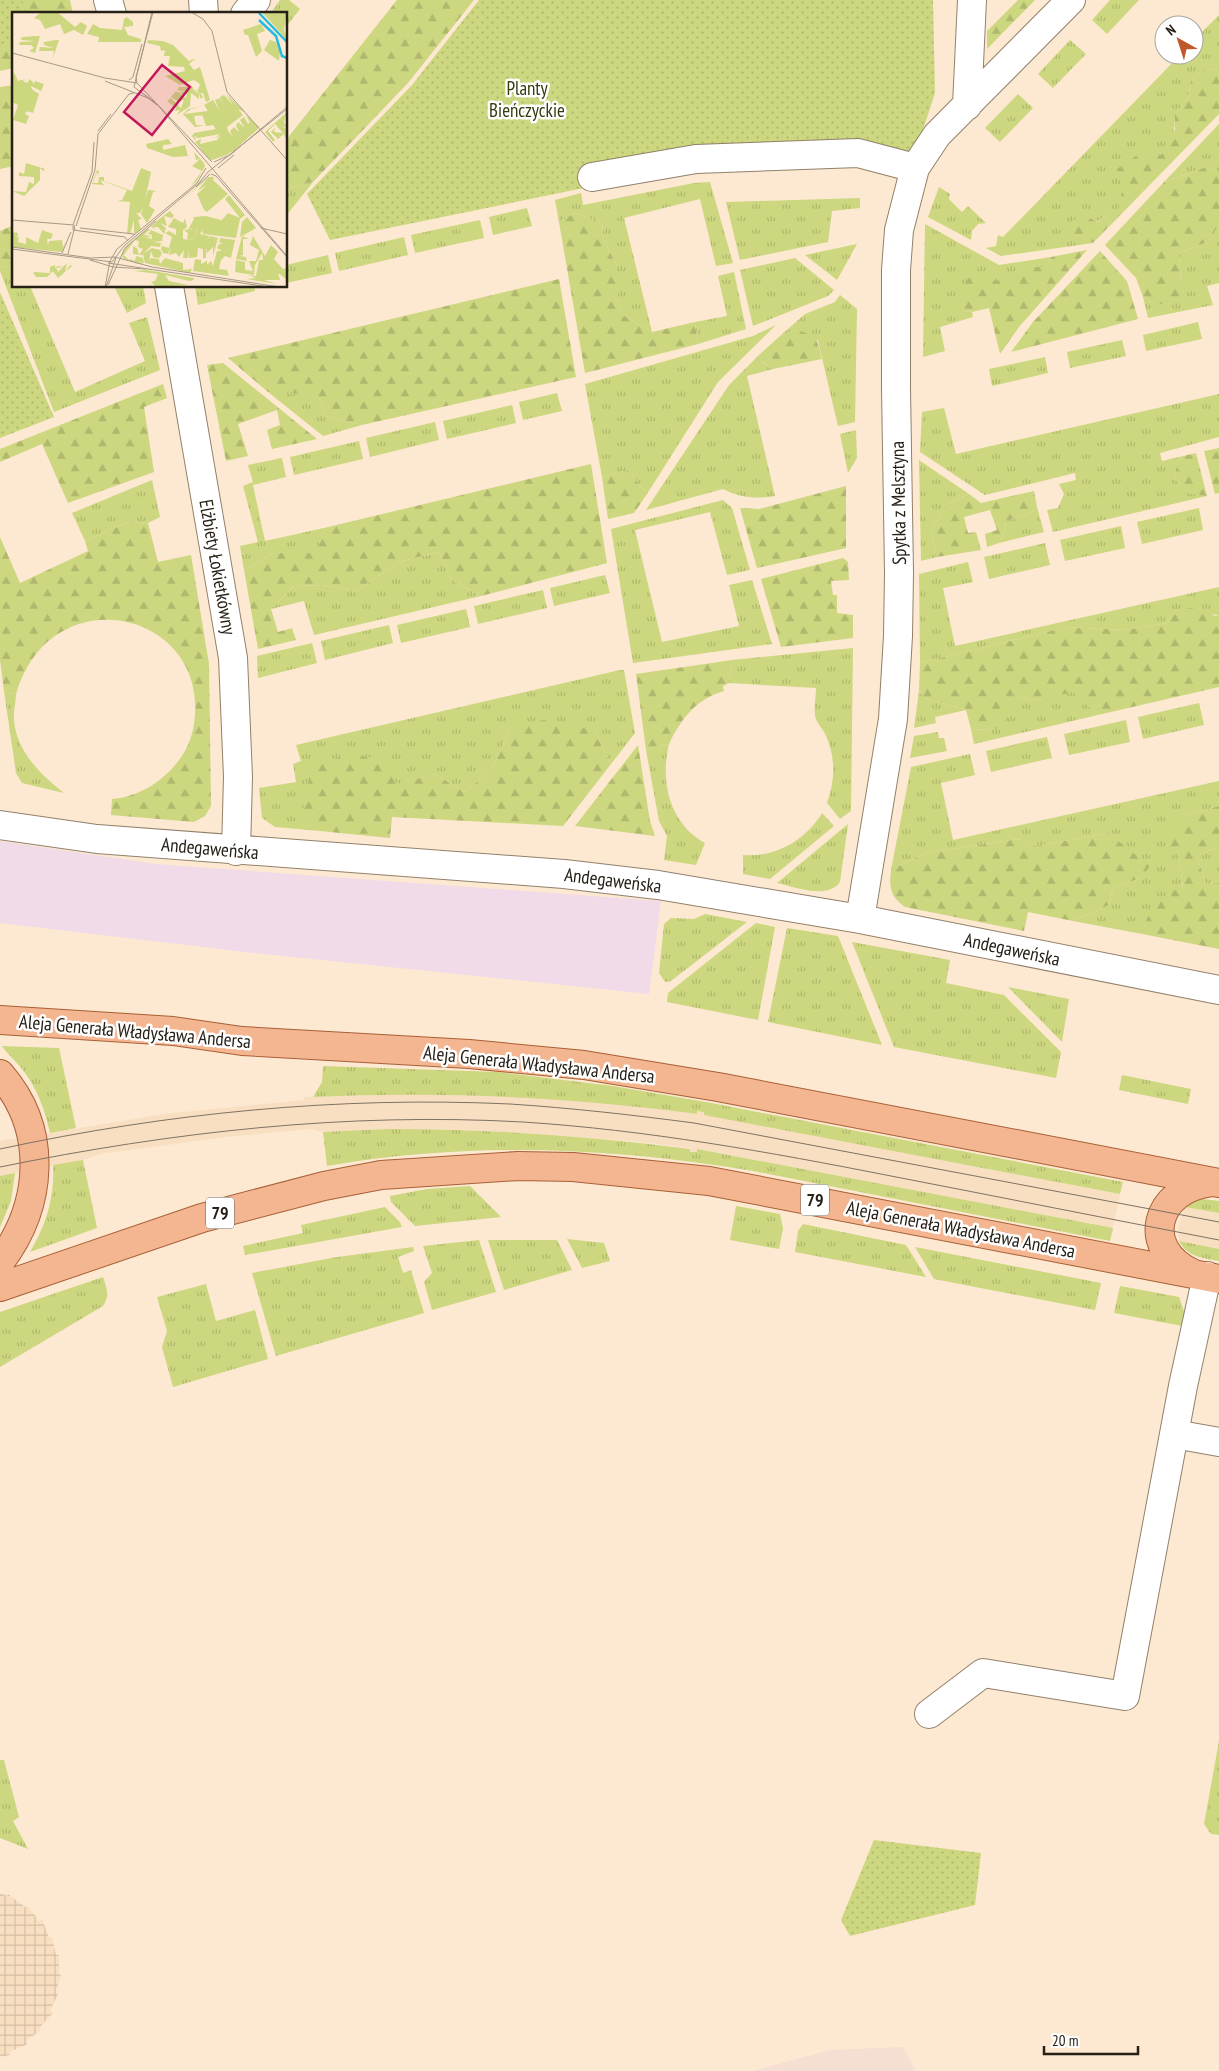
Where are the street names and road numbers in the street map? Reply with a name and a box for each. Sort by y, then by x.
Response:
street label: Spytka z Melsztyna [885,441,911,565]
street label: Elżbiety Łokietkówny [194,497,242,637]
street label: Andegaweńska [160,832,260,864]
street label: Andegaweńska [563,862,663,898]
street label: Andegaweńska [962,927,1062,971]
street label: Aleja Generała Władysława Andersa [18,1009,252,1053]
street label: Aleja Generała Władysława Andersa [422,1040,656,1088]
road number: 79 [801,1184,829,1216]
street label: Aleja Generała Władysława Andersa [845,1195,1077,1263]
road number: 79 [206,1198,234,1228]

